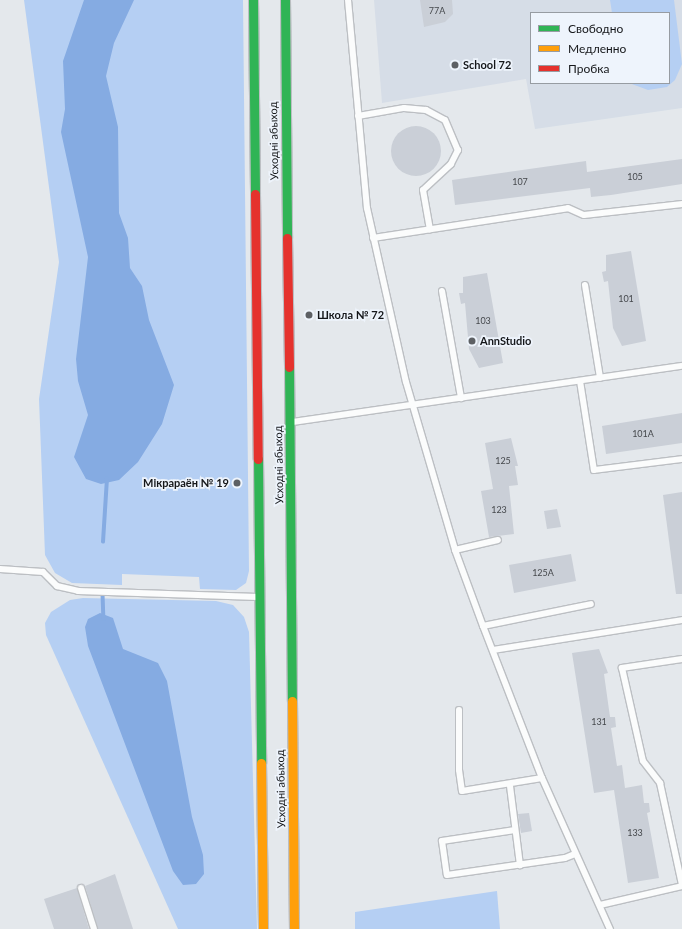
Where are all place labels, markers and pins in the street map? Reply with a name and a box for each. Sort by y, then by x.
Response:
place label: School 72 [463,58,511,72]
marker: School 72 [450,60,460,70]
place label: Школа № 72 [317,308,384,322]
marker: Школа № 72 [304,310,314,320]
place label: AnnStudio [480,334,531,348]
marker: AnnStudio [467,336,477,346]
place label: Мікрараён № 19 [143,476,229,490]
marker: Мікрараён № 19 [232,478,242,488]

